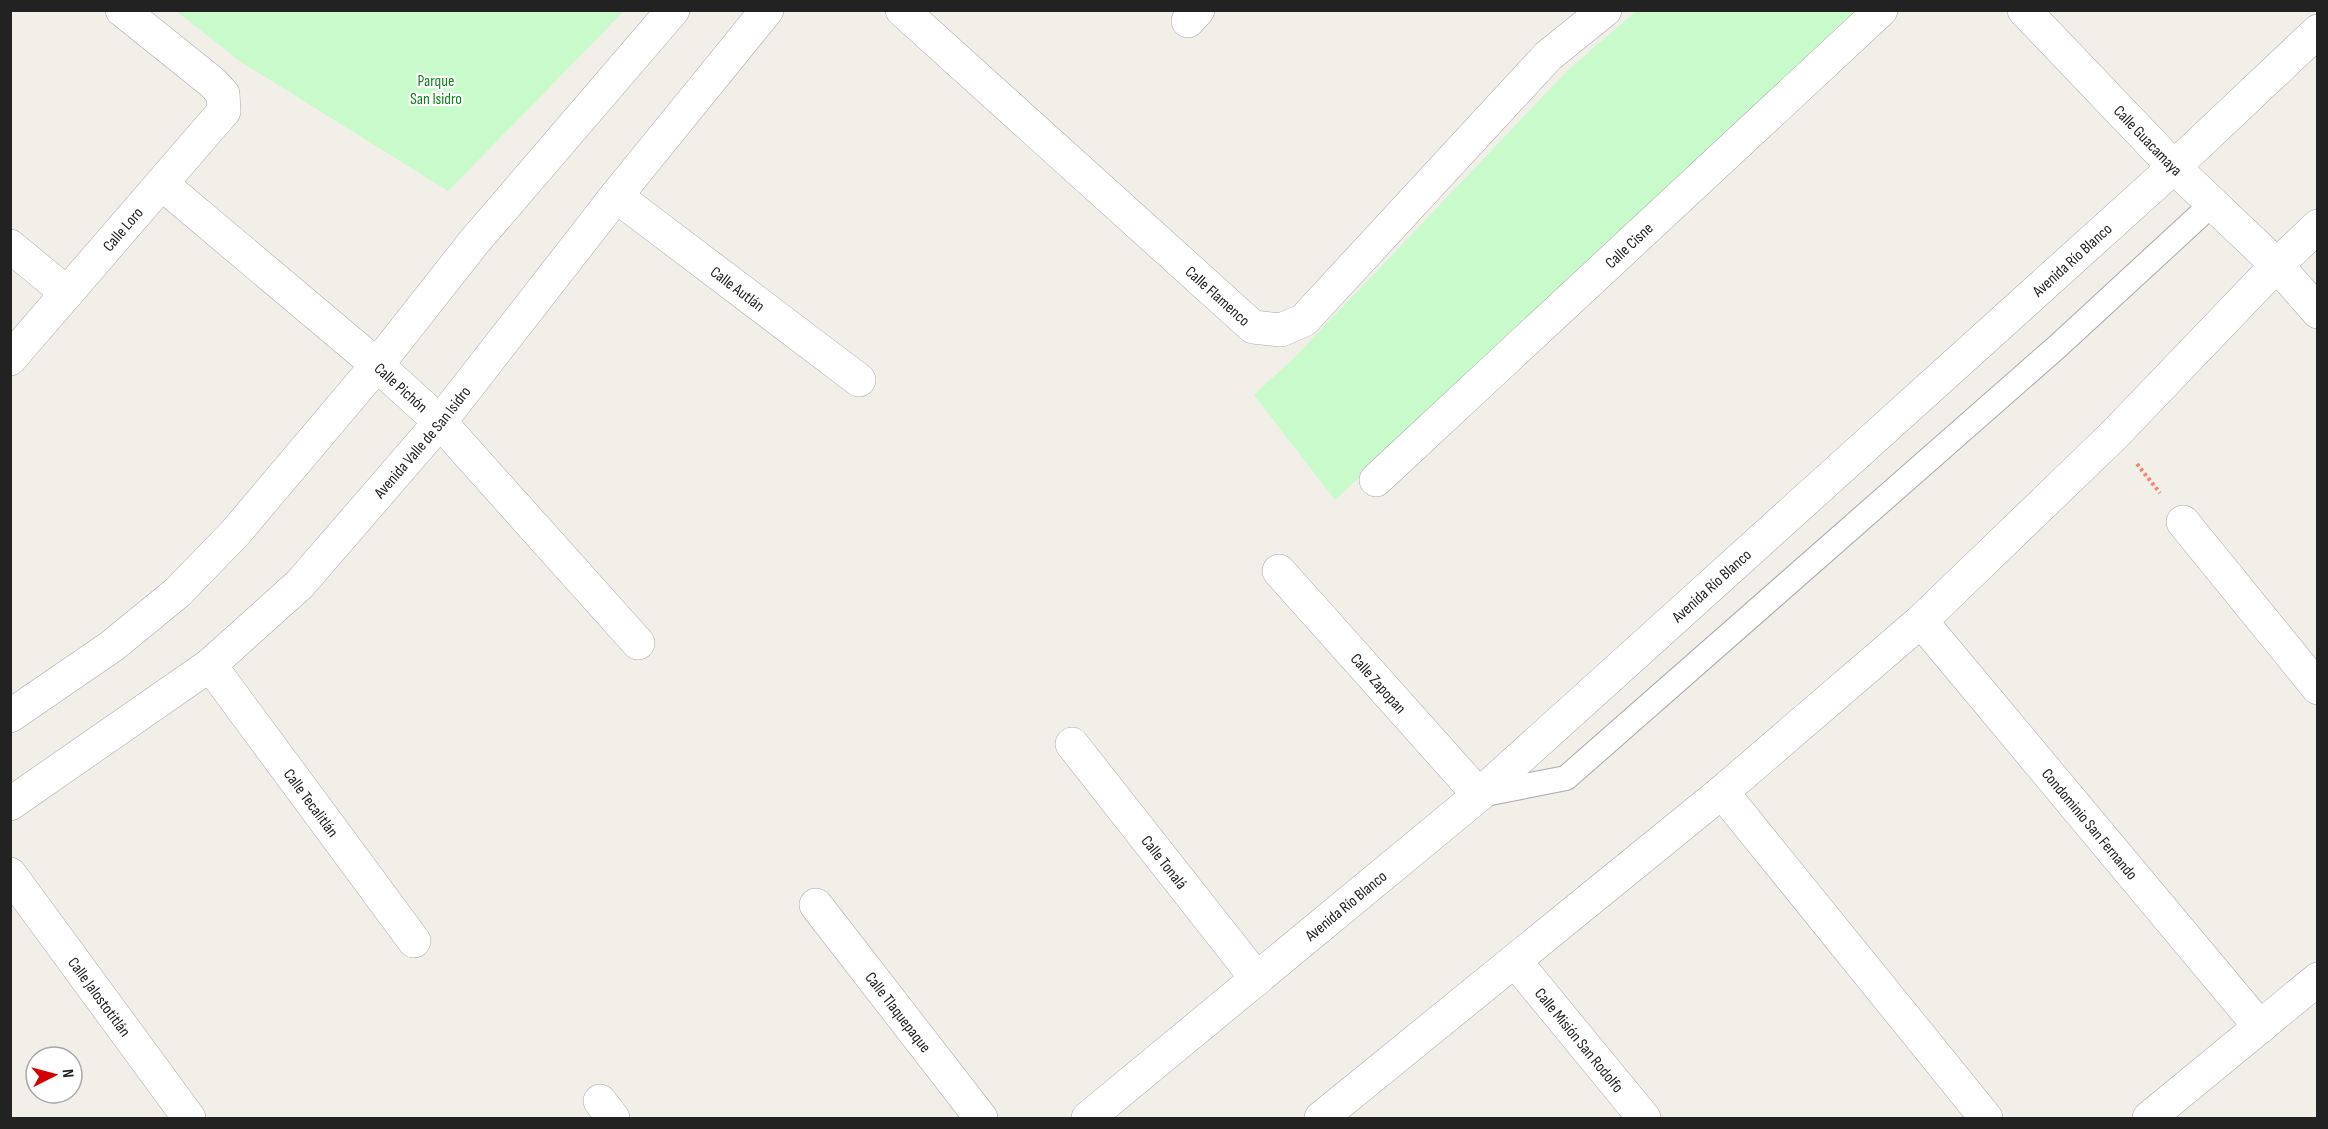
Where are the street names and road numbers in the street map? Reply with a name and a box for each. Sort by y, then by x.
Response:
street label: Calle Guacamaya [2109,102,2185,181]
street label: Calle Loro [99,204,148,256]
street label: Calle Cisne [1602,219,1657,273]
street label: Avenida Río Blanco [2028,220,2116,302]
street label: Calle Autlán [706,263,768,316]
street label: Calle Flamenco [1181,263,1253,331]
street label: Calle Pichón [370,359,431,417]
street label: Avenida Valle de San Isidro [370,383,475,503]
street label: Avenida Río Blanco [1668,546,1756,628]
street label: Calle Zapopan [1346,650,1410,718]
street label: Condominio San Fernando [2037,765,2141,884]
street label: Calle Tecalitlán [279,766,342,841]
street label: Calle Tonalá [1137,832,1191,893]
street label: Avenida Río Blanco [1301,867,1391,946]
street label: Calle Jalostotitlán [63,954,134,1041]
street label: Calle Tlaquepaque [860,969,935,1057]
street label: Calle Misión San Rodolfo [1530,985,1627,1097]

